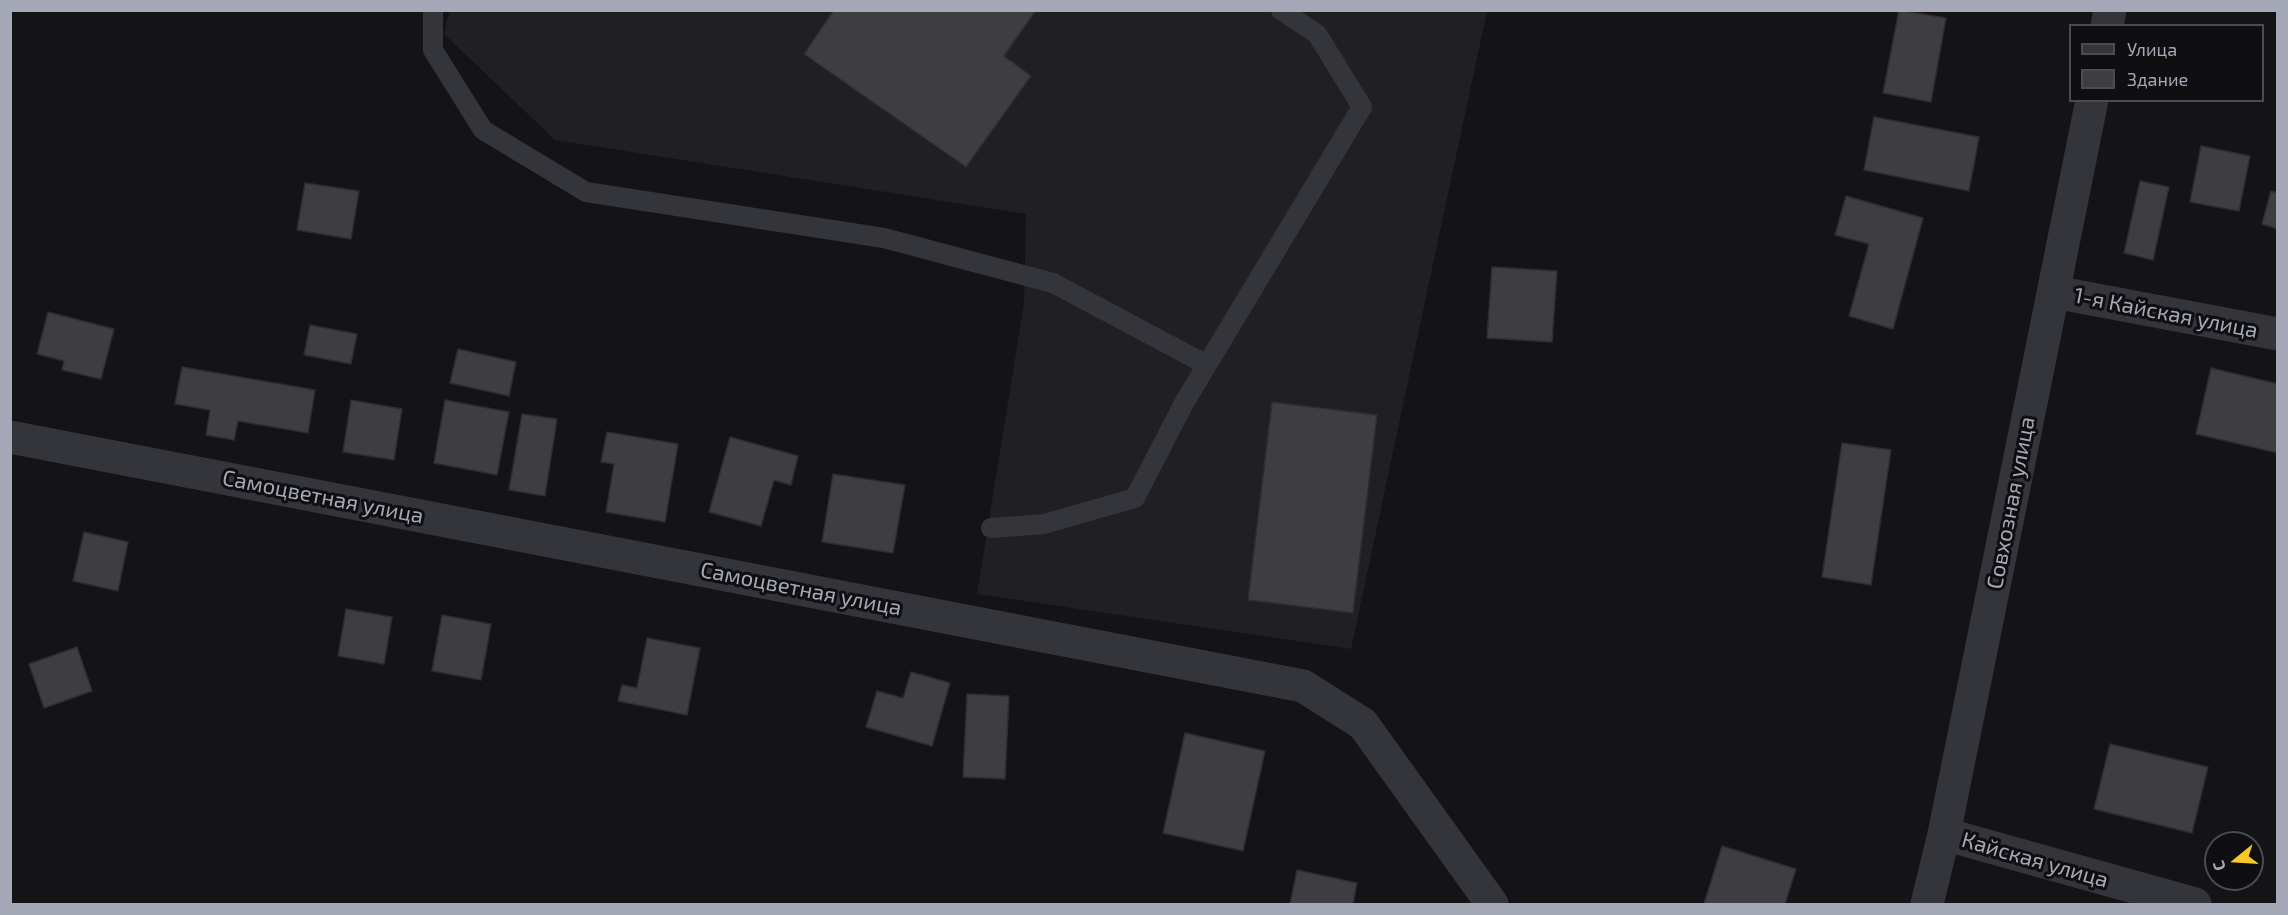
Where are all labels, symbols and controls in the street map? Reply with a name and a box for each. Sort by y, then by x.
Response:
legend [2069,24,2264,102]
text: Улица [2127,38,2177,60]
text: Здание [2127,68,2188,90]
street label: 1-я Кайская улица [2072,282,2260,344]
street label: Совхозная улица [1981,415,2041,591]
street label: Самоцветная улица [220,465,426,529]
street label: Самоцветная улица [698,557,904,621]
street label: Кайская улица [1959,826,2111,894]
north arrow [2204,831,2264,891]
text: С [2208,859,2229,874]

